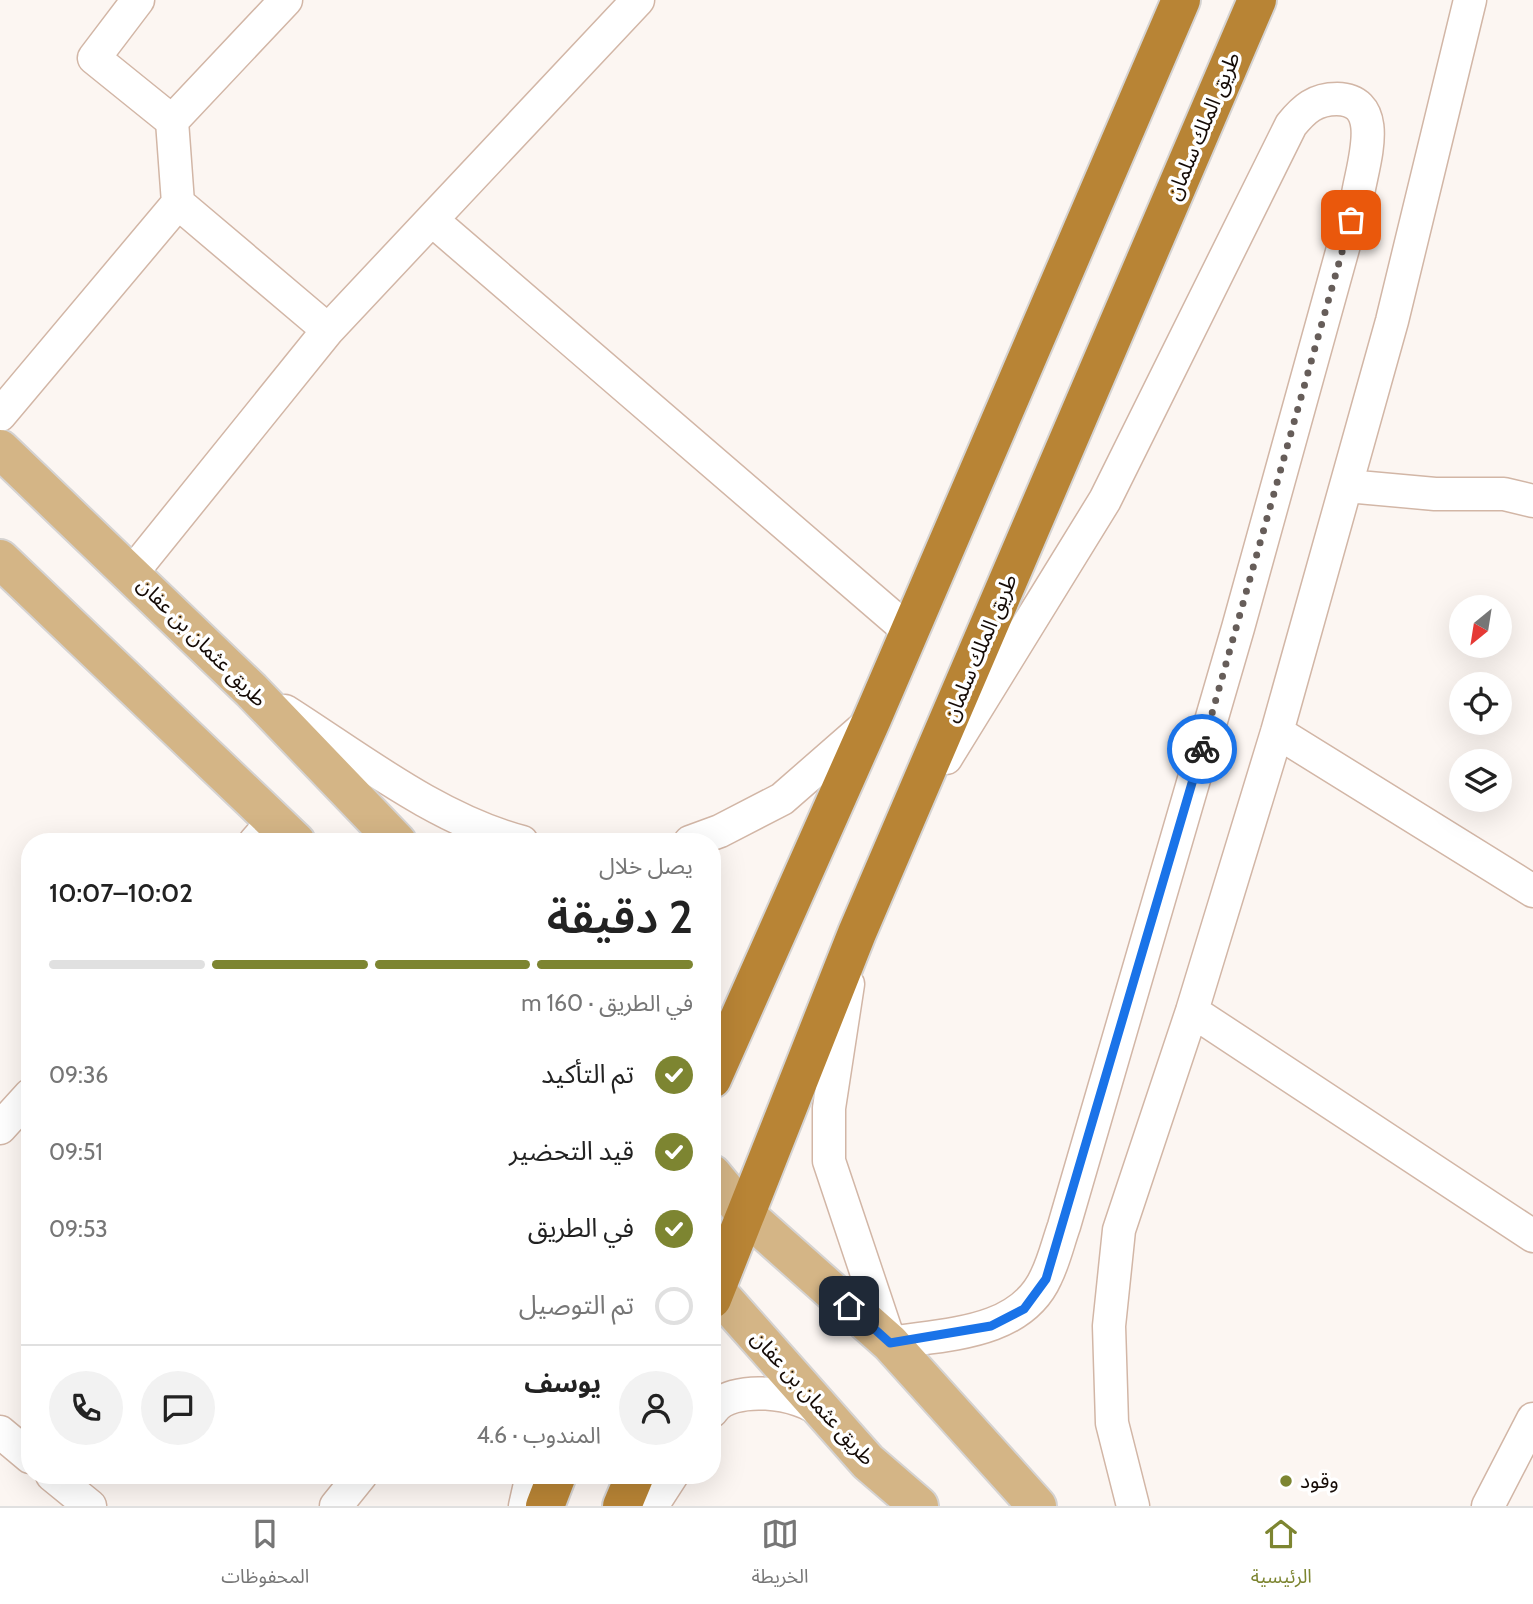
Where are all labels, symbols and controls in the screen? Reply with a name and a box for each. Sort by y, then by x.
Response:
street label: طريق الملك سلمان [1160,48,1246,204]
pin [1321,190,1381,250]
icon: bag [1332,201,1370,239]
street label: طريق الملك سلمان [937,570,1023,726]
street label: طريق عثمان بن عفان [132,572,272,712]
north arrow [1449,595,1512,658]
map controls [1449,595,1512,812]
button: locate [1449,672,1512,735]
courier [1167,714,1237,784]
icon: bike [1183,730,1221,768]
button: layers [1449,749,1512,812]
text: يصل خلال [599,852,693,880]
text: 10:02–10:07 [49,877,193,909]
text: 2 دقيقة [547,889,693,945]
text: في الطريق · 160 m [521,989,693,1017]
icon: check [655,1056,693,1094]
text: تم التأكيد [541,1058,634,1090]
text: 09:36 [49,1061,108,1089]
icon: check [655,1133,693,1171]
text: قيد التحضير [509,1135,634,1167]
text: 09:51 [49,1138,103,1166]
icon: check [655,1210,693,1248]
text: في الطريق [528,1212,634,1244]
text: 09:53 [49,1215,108,1243]
pin [819,1276,879,1336]
icon: home [830,1287,868,1325]
text: تم التوصيل [519,1289,634,1321]
street label: طريق عثمان بن عفان [746,1325,880,1471]
text: يوسف [524,1367,601,1399]
button: phone [49,1371,123,1445]
button: chat [141,1371,215,1445]
button: person [619,1371,693,1445]
text: المندوب · 4.6 [476,1421,601,1449]
place label: وقود [1300,1468,1339,1493]
marker: وقود [1278,1473,1294,1489]
tab: المحفوظات [221,1515,309,1597]
tab: الخريطة [752,1515,809,1597]
tab: الرئيسية [1251,1515,1312,1597]

